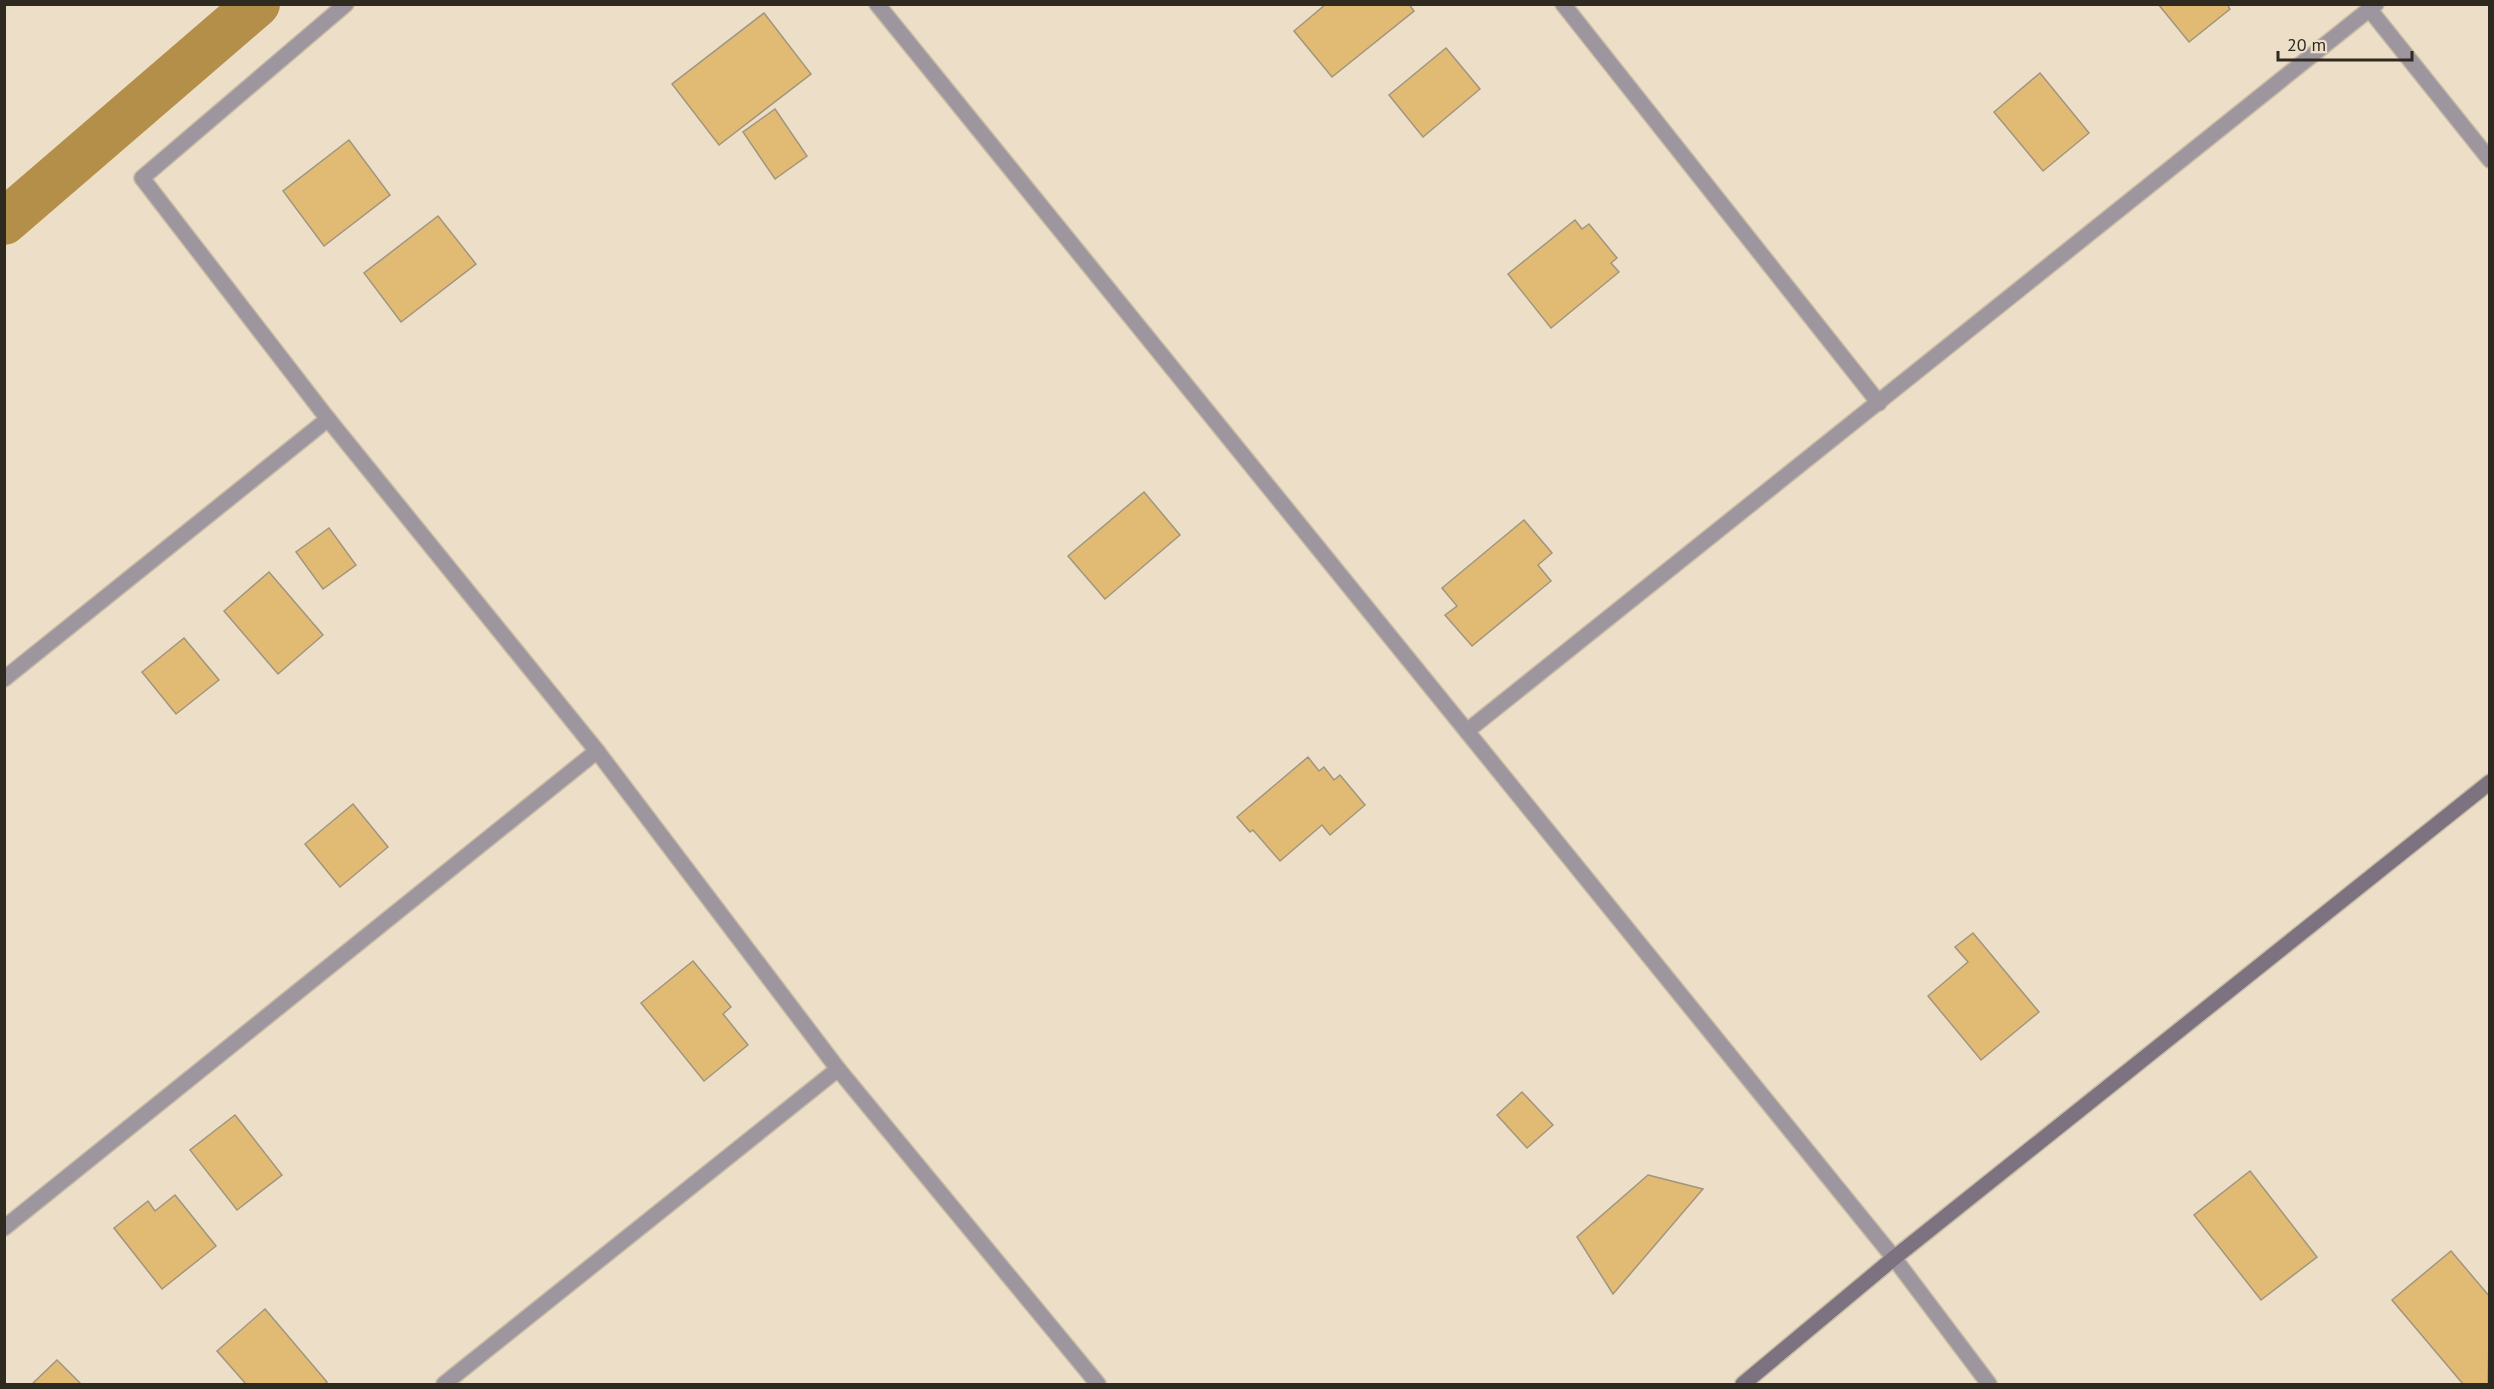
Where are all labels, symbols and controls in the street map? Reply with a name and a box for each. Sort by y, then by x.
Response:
scale bar [2278,24,2412,62]
text: 20 m [2287,33,2326,56]

